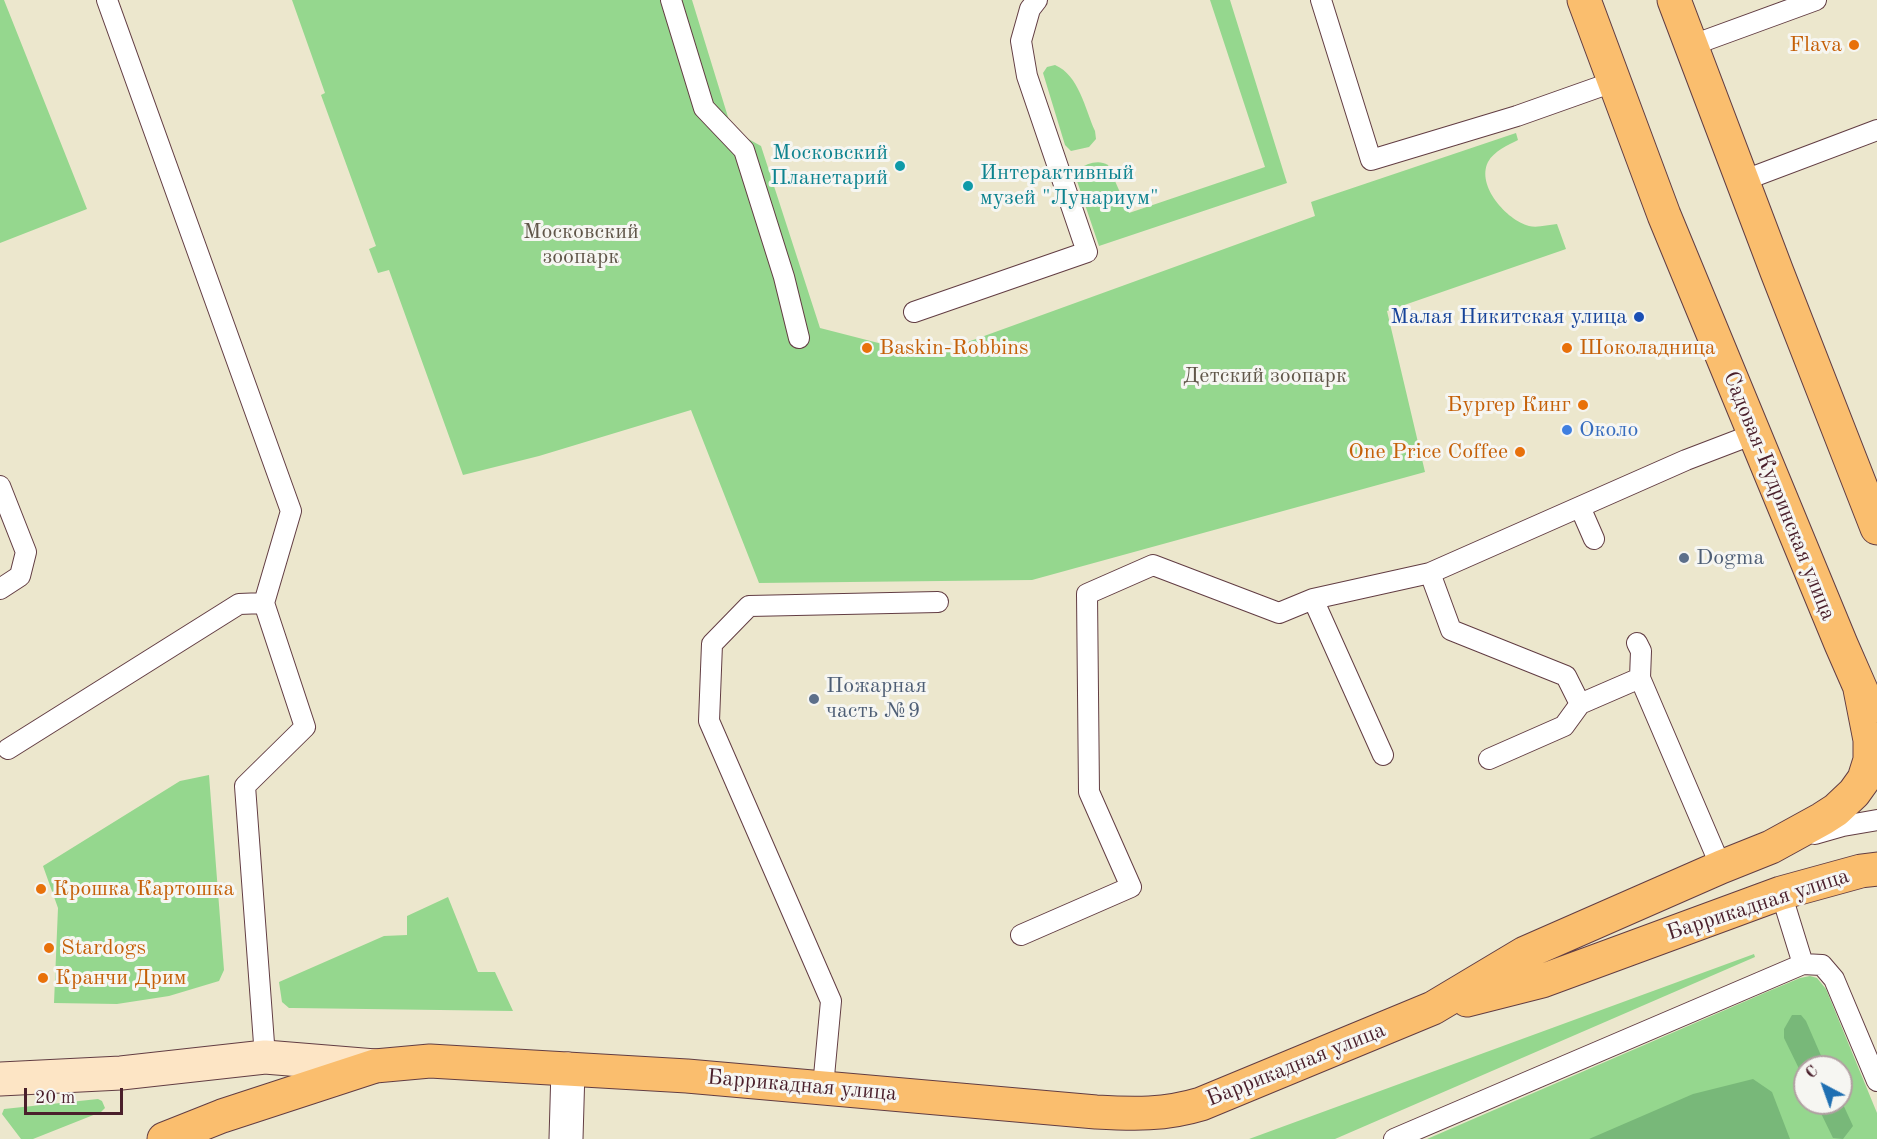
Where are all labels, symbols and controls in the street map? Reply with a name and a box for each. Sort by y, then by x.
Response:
place label: Flava [1789,32,1842,58]
marker: Flava [1847,38,1861,52]
place label: Московский Планетарий [770,140,888,192]
marker: Московский Планетарий [893,159,907,173]
place label: Интерактивный музей "Лунариум" [980,160,1159,212]
marker: Интерактивный музей "Лунариум" [961,179,975,193]
park label: Московский зоопарк [523,219,639,270]
place label: Малая Никитская улица [1390,304,1627,330]
marker: Малая Никитская улица [1632,310,1646,324]
place label: Baskin-Robbins [879,335,1029,361]
place label: Шоколадница [1579,335,1716,361]
marker: Baskin-Robbins [860,341,874,355]
marker: Шоколадница [1560,341,1574,355]
park label: Детский зоопарк [1183,363,1347,389]
street label: Садовая-Кудринская улица [1717,368,1841,624]
place label: Бургер Кинг [1447,392,1571,418]
marker: Бургер Кинг [1576,398,1590,412]
place label: Около [1579,417,1638,443]
marker: Около [1560,423,1574,437]
place label: One Price Coffee [1348,439,1508,465]
marker: One Price Coffee [1513,445,1527,459]
place label: Dogma [1696,545,1764,571]
marker: Dogma [1677,551,1691,565]
place label: Пожарная часть №9 [826,673,927,724]
marker: Пожарная часть №9 [807,692,821,706]
street label: Баррикадная улица [1663,863,1853,947]
place label: Крошка Картошка [53,876,234,902]
marker: Крошка Картошка [34,882,48,896]
place label: Stardogs [61,935,146,961]
marker: Stardogs [42,941,56,955]
place label: Кранчи Дрим [55,965,187,991]
marker: Кранчи Дрим [36,971,50,985]
street label: Баррикадная улица [1203,1017,1389,1113]
north arrow [1793,1055,1853,1115]
text: С [1803,1063,1822,1082]
street label: Баррикадная улица [706,1065,898,1107]
scale bar [27,1076,126,1114]
text: 20 m [35,1089,75,1107]

